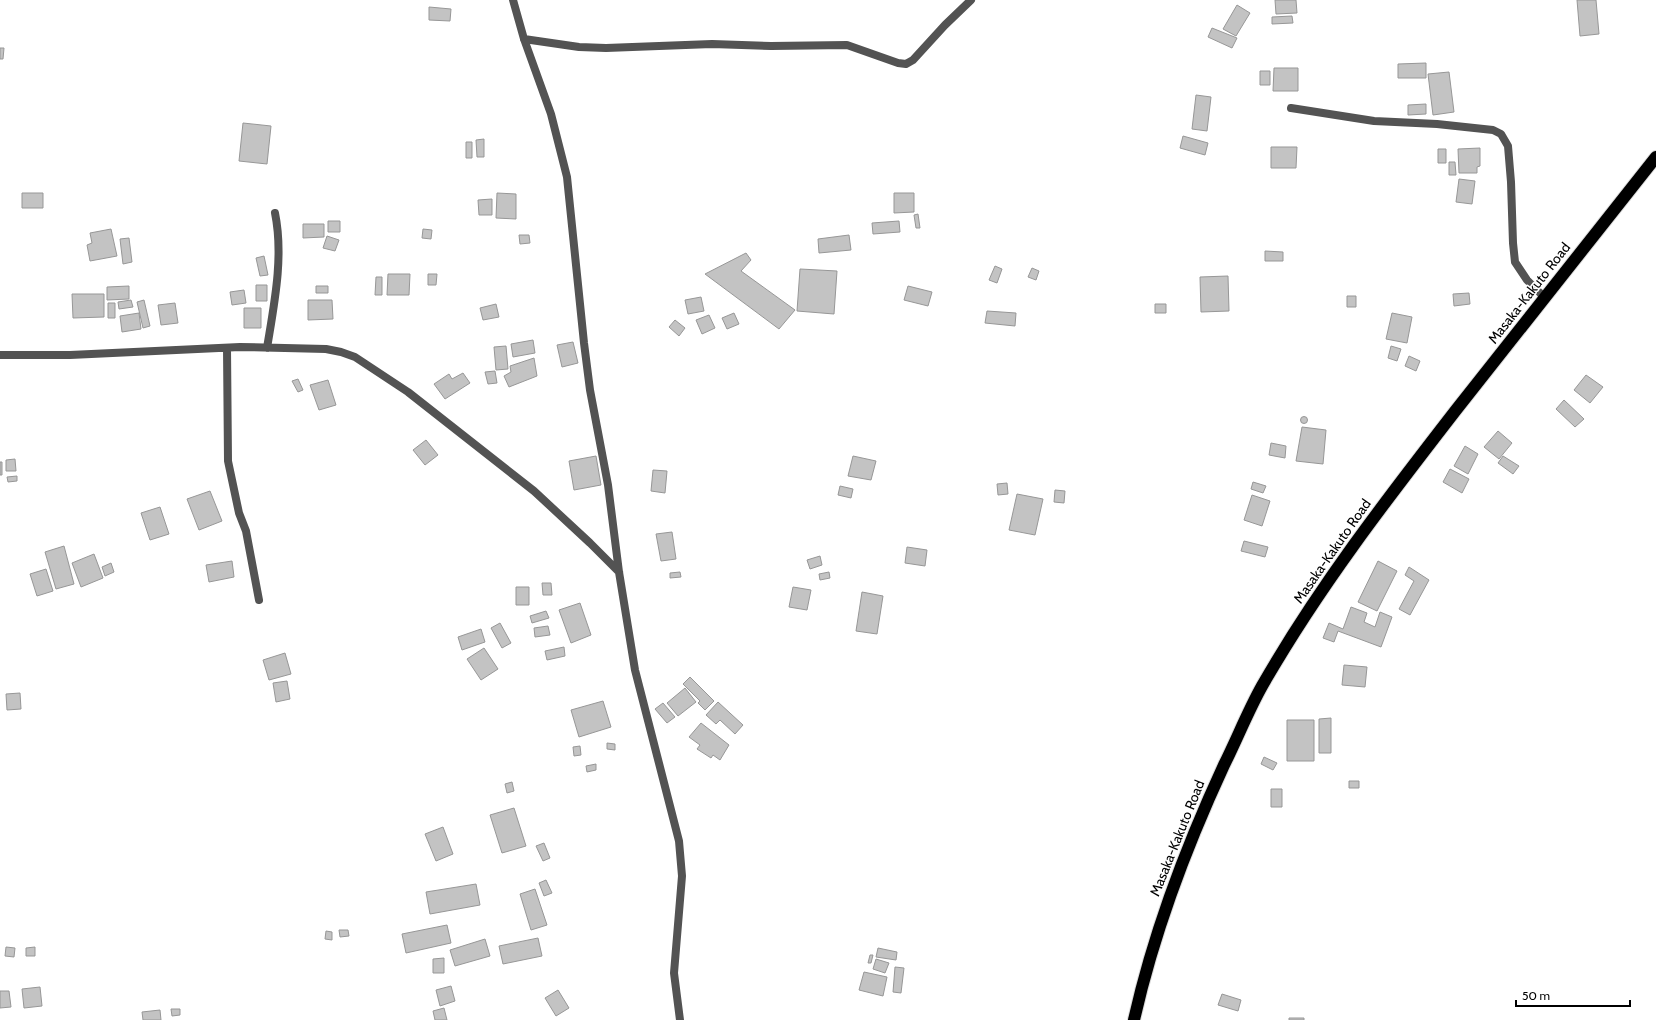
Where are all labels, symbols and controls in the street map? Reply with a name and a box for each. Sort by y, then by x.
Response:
street label: Masaka-Kakuto Road [1484,239,1574,347]
street label: Masaka-Kakuto Road [1289,495,1375,607]
street label: Masaka-Kakuto Road [1146,777,1208,899]
scale bar [1516,982,1630,1008]
text: 50 m [1522,988,1550,1003]

